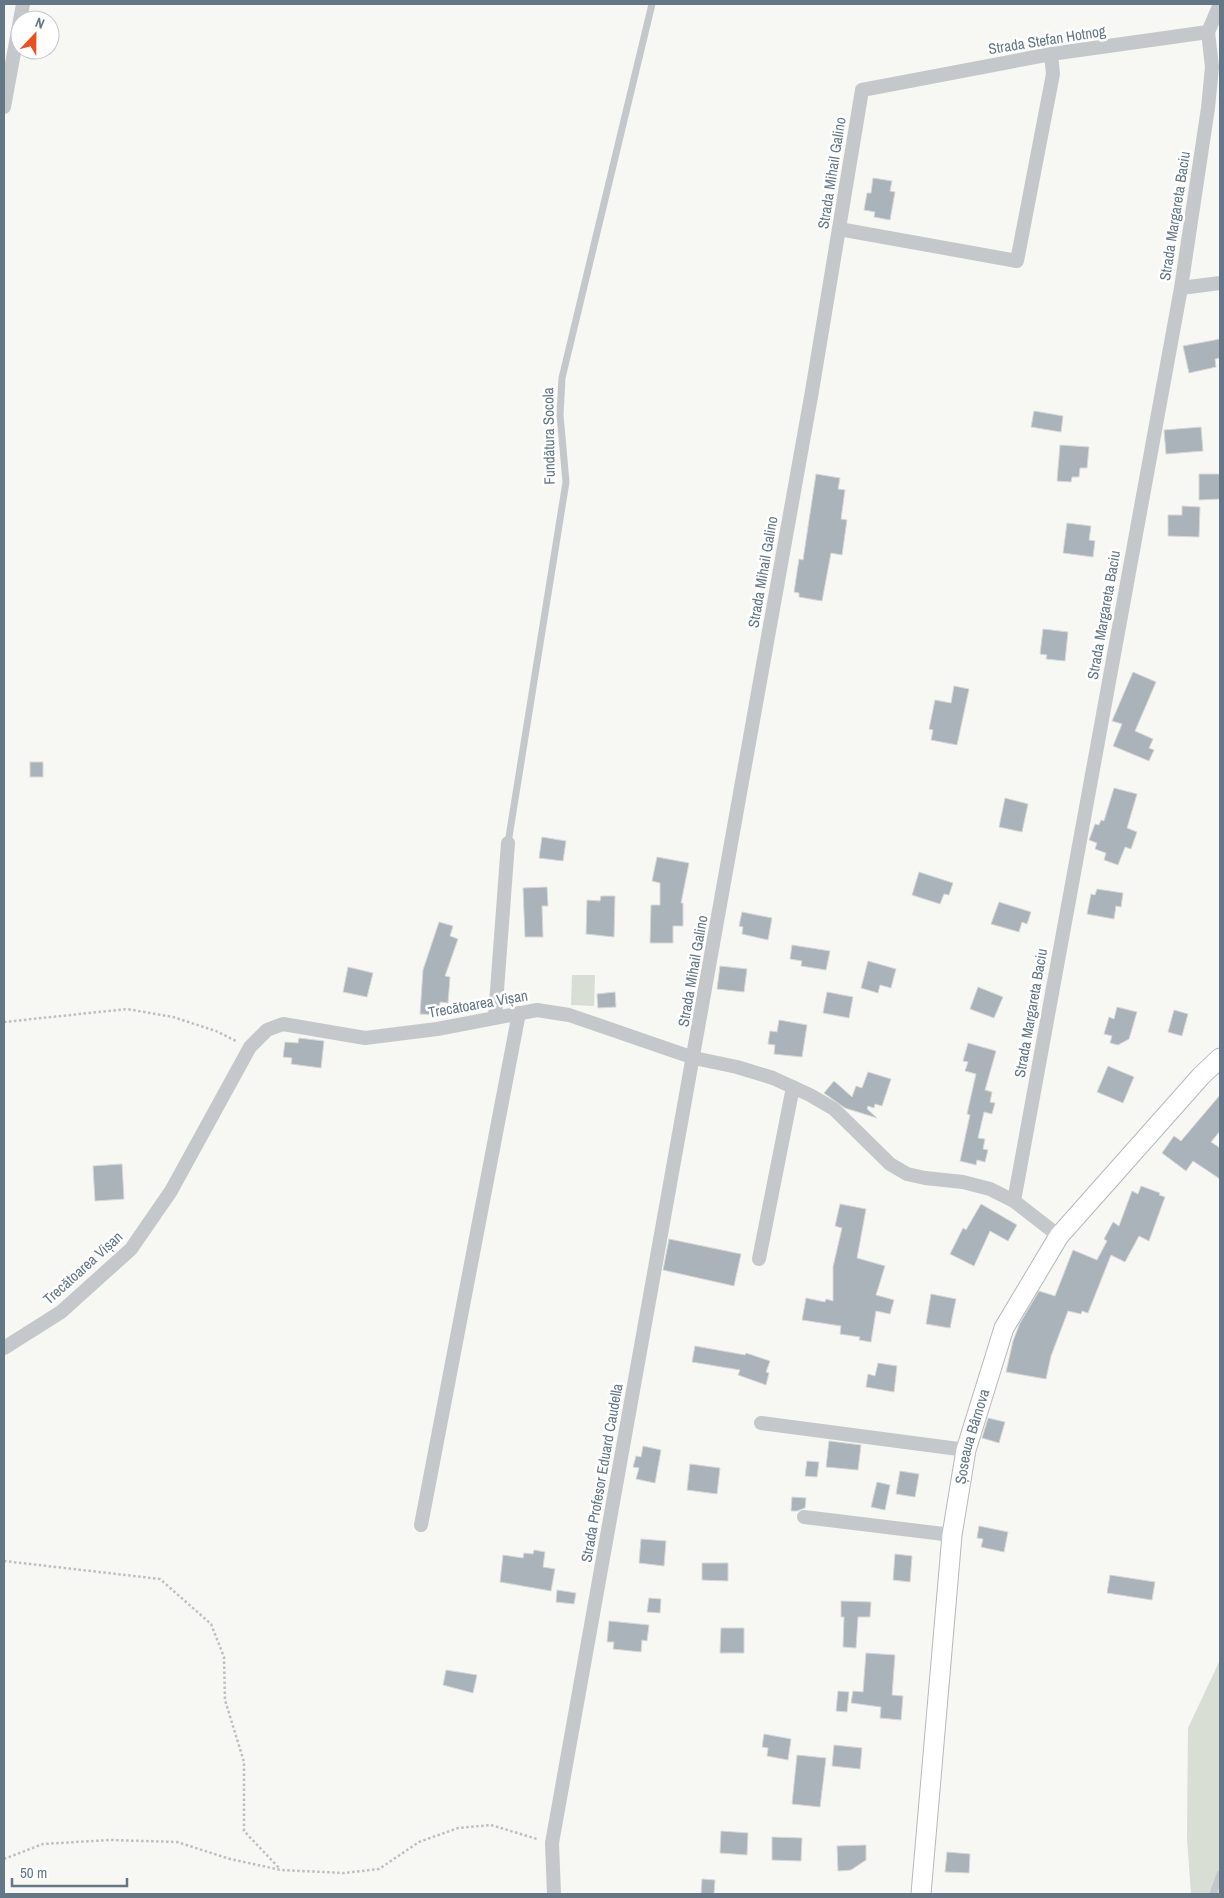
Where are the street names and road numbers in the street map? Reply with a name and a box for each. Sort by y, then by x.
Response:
street label: Strada Stefan Hotnog [987,20,1107,59]
street label: Strada Mihail Galino [812,115,851,230]
street label: Strada Margareta Baciu [1154,150,1195,282]
street label: Fundătura Socola [537,387,560,485]
street label: Strada Mihail Galino [742,514,783,629]
street label: Strada Margareta Baciu [1082,549,1125,681]
street label: Strada Mihail Galino [672,913,713,1028]
street label: Strada Margareta Baciu [1009,947,1052,1079]
street label: Trecătoarea Vișan [427,984,529,1023]
street label: Trecătoarea Vișan [38,1226,127,1309]
street label: Strada Profesor Eduard Caudella [575,1382,628,1564]
street label: Șoseaua Bârnova [950,1386,994,1486]

